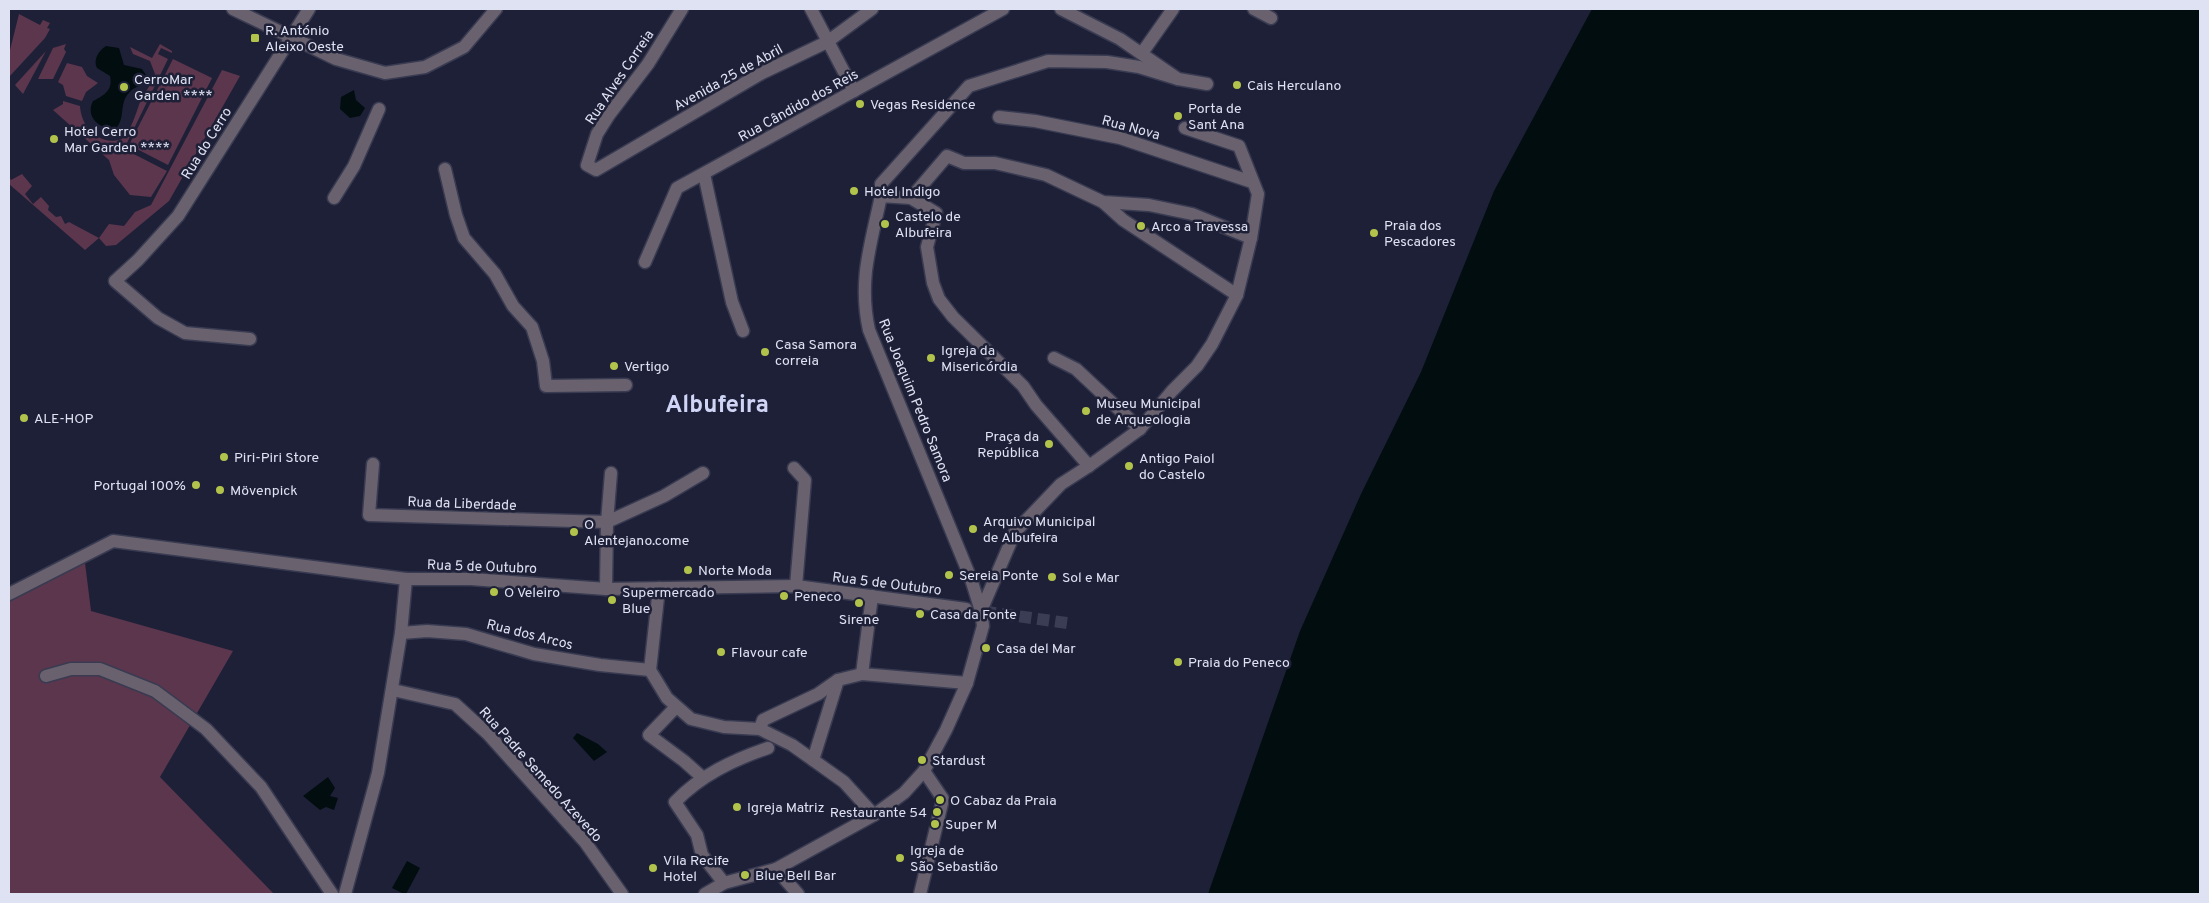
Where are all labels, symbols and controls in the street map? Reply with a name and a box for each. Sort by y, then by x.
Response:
place label: R. António Aleixo Oeste [265,23,344,56]
street label: Rua Alves Correia [582,27,658,128]
marker: R. António Aleixo Oeste [249,32,261,44]
street label: Avenida 25 de Abril [671,41,786,115]
street label: Rua Cândido dos Reis [736,66,862,146]
place label: CerroMar Garden **** [134,72,213,105]
place label: Cais Herculano [1247,78,1341,95]
marker: Cais Herculano [1231,79,1243,91]
marker: CerroMar Garden **** [118,81,130,93]
place label: Vegas Residence [870,97,976,114]
marker: Vegas Residence [854,98,866,110]
place label: Porta de Sant Ana [1188,101,1244,134]
street label: Rua do Cerro [178,104,236,183]
marker: Porta de Sant Ana [1172,110,1184,122]
street label: Rua Nova [1100,113,1162,144]
place label: Hotel Cerro Mar Garden **** [64,124,170,157]
marker: Hotel Cerro Mar Garden **** [48,133,60,145]
place label: Hotel Indigo [864,184,940,201]
marker: Hotel Indigo [848,185,860,197]
place label: Castelo de Albufeira [895,209,961,242]
marker: Castelo de Albufeira [879,218,891,230]
place label: Praia dos Pescadores [1384,218,1456,251]
place label: Arco a Travessa [1151,219,1248,236]
marker: Arco a Travessa [1135,220,1147,232]
marker: Praia dos Pescadores [1368,227,1380,239]
street label: Rua Joaquim Pedro Samora [874,317,955,485]
place label: Casa Samora correia [775,337,857,370]
place label: Igreja da Misericórdia [941,343,1018,376]
marker: Casa Samora correia [759,346,771,358]
marker: Igreja da Misericórdia [925,352,937,364]
place label: Vertigo [624,359,670,376]
marker: Vertigo [608,360,620,372]
district label: Albufeira [665,391,769,421]
place label: Museu Municipal de Arqueologia [1096,396,1201,429]
marker: Museu Municipal de Arqueologia [1080,405,1092,417]
place label: ALE-HOP [34,411,93,428]
marker: ALE-HOP [18,412,30,424]
place label: Praça da República [977,429,1039,462]
marker: Praça da República [1043,438,1055,450]
place label: Piri-Piri Store [234,450,319,467]
marker: Piri-Piri Store [218,451,230,463]
place label: Antigo Paiol do Castelo [1139,451,1215,484]
marker: Antigo Paiol do Castelo [1123,460,1135,472]
place label: Portugal 100% [93,478,186,495]
marker: Portugal 100% [190,479,202,491]
place label: Mövenpick [230,483,298,500]
marker: Mövenpick [214,484,226,496]
street label: Rua da Liberdade [407,494,517,515]
place label: Arquivo Municipal de Albufeira [983,514,1096,547]
place label: O Alentejano.come [584,517,689,550]
marker: Arquivo Municipal de Albufeira [967,523,979,535]
marker: O Alentejano.come [568,526,580,538]
street label: Rua 5 de Outubro [427,557,537,578]
place label: Norte Moda [698,563,772,580]
marker: Norte Moda [682,564,694,576]
place label: Sereia Ponte [959,568,1039,585]
street label: Rua 5 de Outubro [831,569,943,600]
marker: Sereia Ponte [943,569,955,581]
place label: Sol e Mar [1062,570,1120,587]
marker: Sol e Mar [1046,571,1058,583]
place label: O Veleiro [504,585,560,602]
place label: Supermercado Blue [622,585,715,618]
marker: O Veleiro [488,586,500,598]
place label: Peneco [794,589,842,606]
marker: Peneco [778,590,790,602]
marker: Supermercado Blue [606,594,618,606]
marker: Sirene [853,597,865,609]
place label: Casa da Fonte [930,607,1017,624]
marker: Casa da Fonte [914,608,926,620]
place label: Sirene [839,612,879,629]
street label: Rua dos Arcos [485,616,575,654]
place label: Casa del Mar [996,641,1076,658]
marker: Casa del Mar [980,642,992,654]
place label: Flavour cafe [731,645,808,662]
marker: Flavour cafe [715,646,727,658]
place label: Praia do Peneco [1188,655,1290,672]
marker: Praia do Peneco [1172,656,1184,668]
street label: Rua Padre Semedo Azevedo [475,704,605,846]
place label: Stardust [932,753,986,770]
marker: Stardust [916,754,928,766]
place label: O Cabaz da Praia [950,793,1057,810]
marker: O Cabaz da Praia [934,794,946,806]
place label: Igreja Matriz [747,800,825,817]
marker: Igreja Matriz [731,801,743,813]
place label: Restaurante 54 [830,805,927,822]
marker: Restaurante 54 [931,806,943,818]
place label: Super M [945,817,997,834]
marker: Super M [929,818,941,830]
place label: Igreja de São Sebastião [910,843,998,876]
marker: Igreja de São Sebastião [894,852,906,864]
place label: Vila Recife Hotel [663,853,729,886]
marker: Vila Recife Hotel [647,862,659,874]
place label: Blue Bell Bar [755,868,837,885]
marker: Blue Bell Bar [739,869,751,881]

